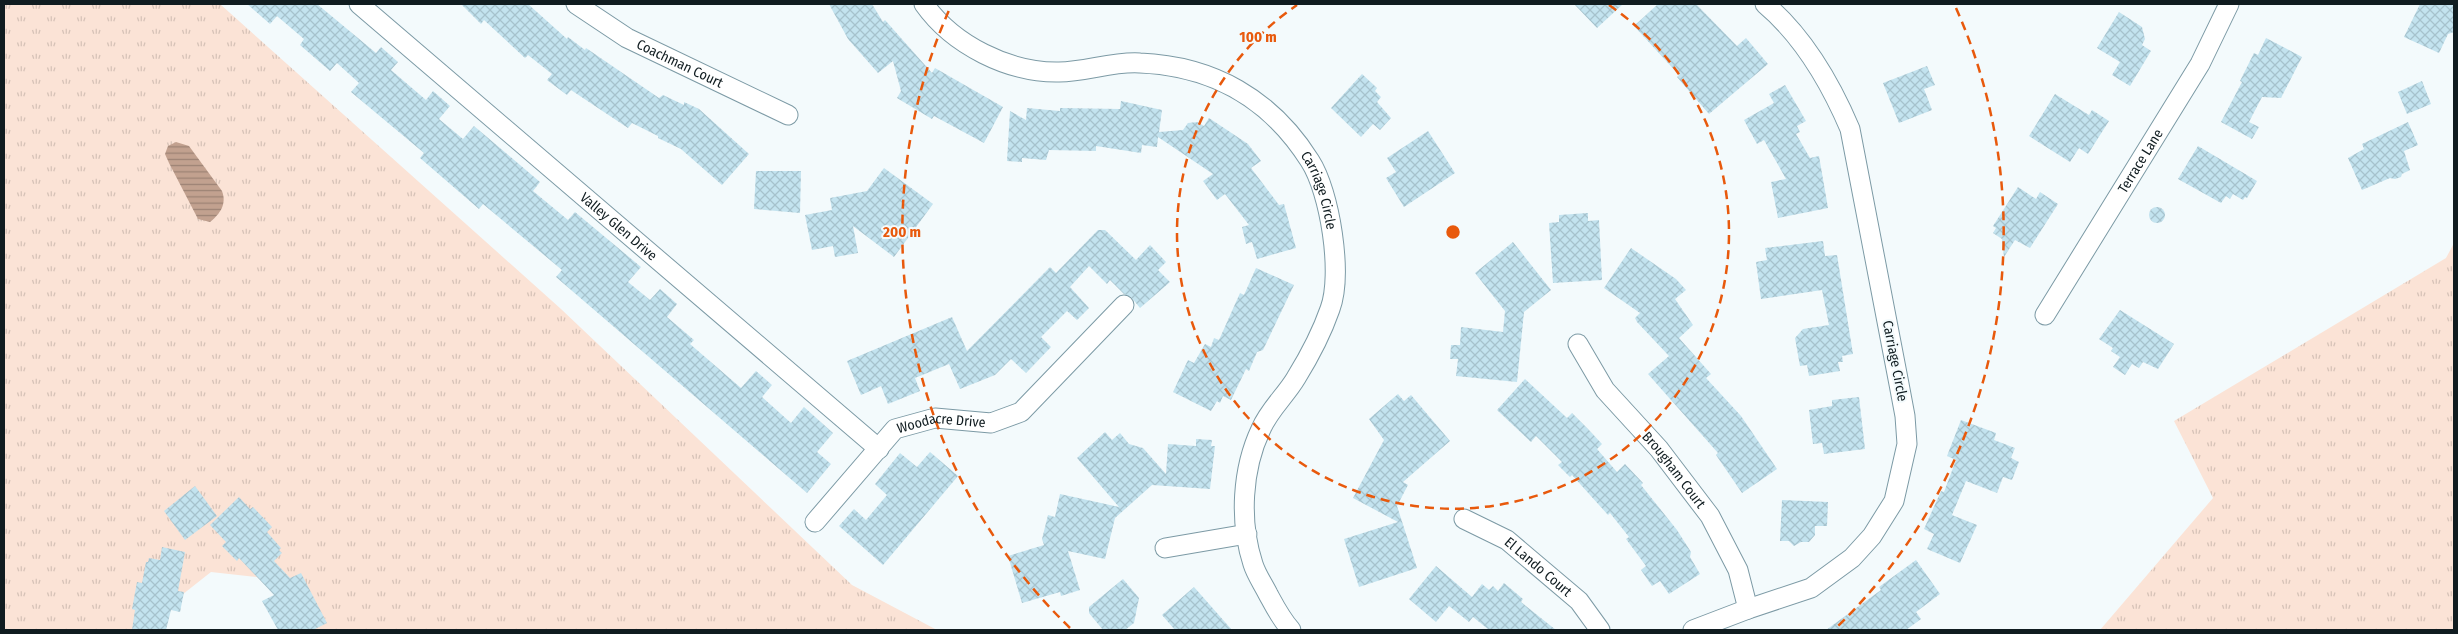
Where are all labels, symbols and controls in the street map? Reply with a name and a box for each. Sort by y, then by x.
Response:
text: 100 m [1239,28,1277,46]
street label: Coachman Court [634,35,726,91]
street label: Terrace Lane [2114,126,2166,196]
street label: Carriage Circle [1297,148,1340,231]
street label: Valley Glen Drive [577,189,661,264]
text: 200 m [882,223,921,241]
centre of rings [1444,223,1462,241]
street label: Carriage Circle [1879,319,1911,403]
street label: Woodacre Drive [895,410,986,437]
street label: Brougham Court [1639,428,1710,512]
street label: El Lando Court [1501,533,1576,600]

